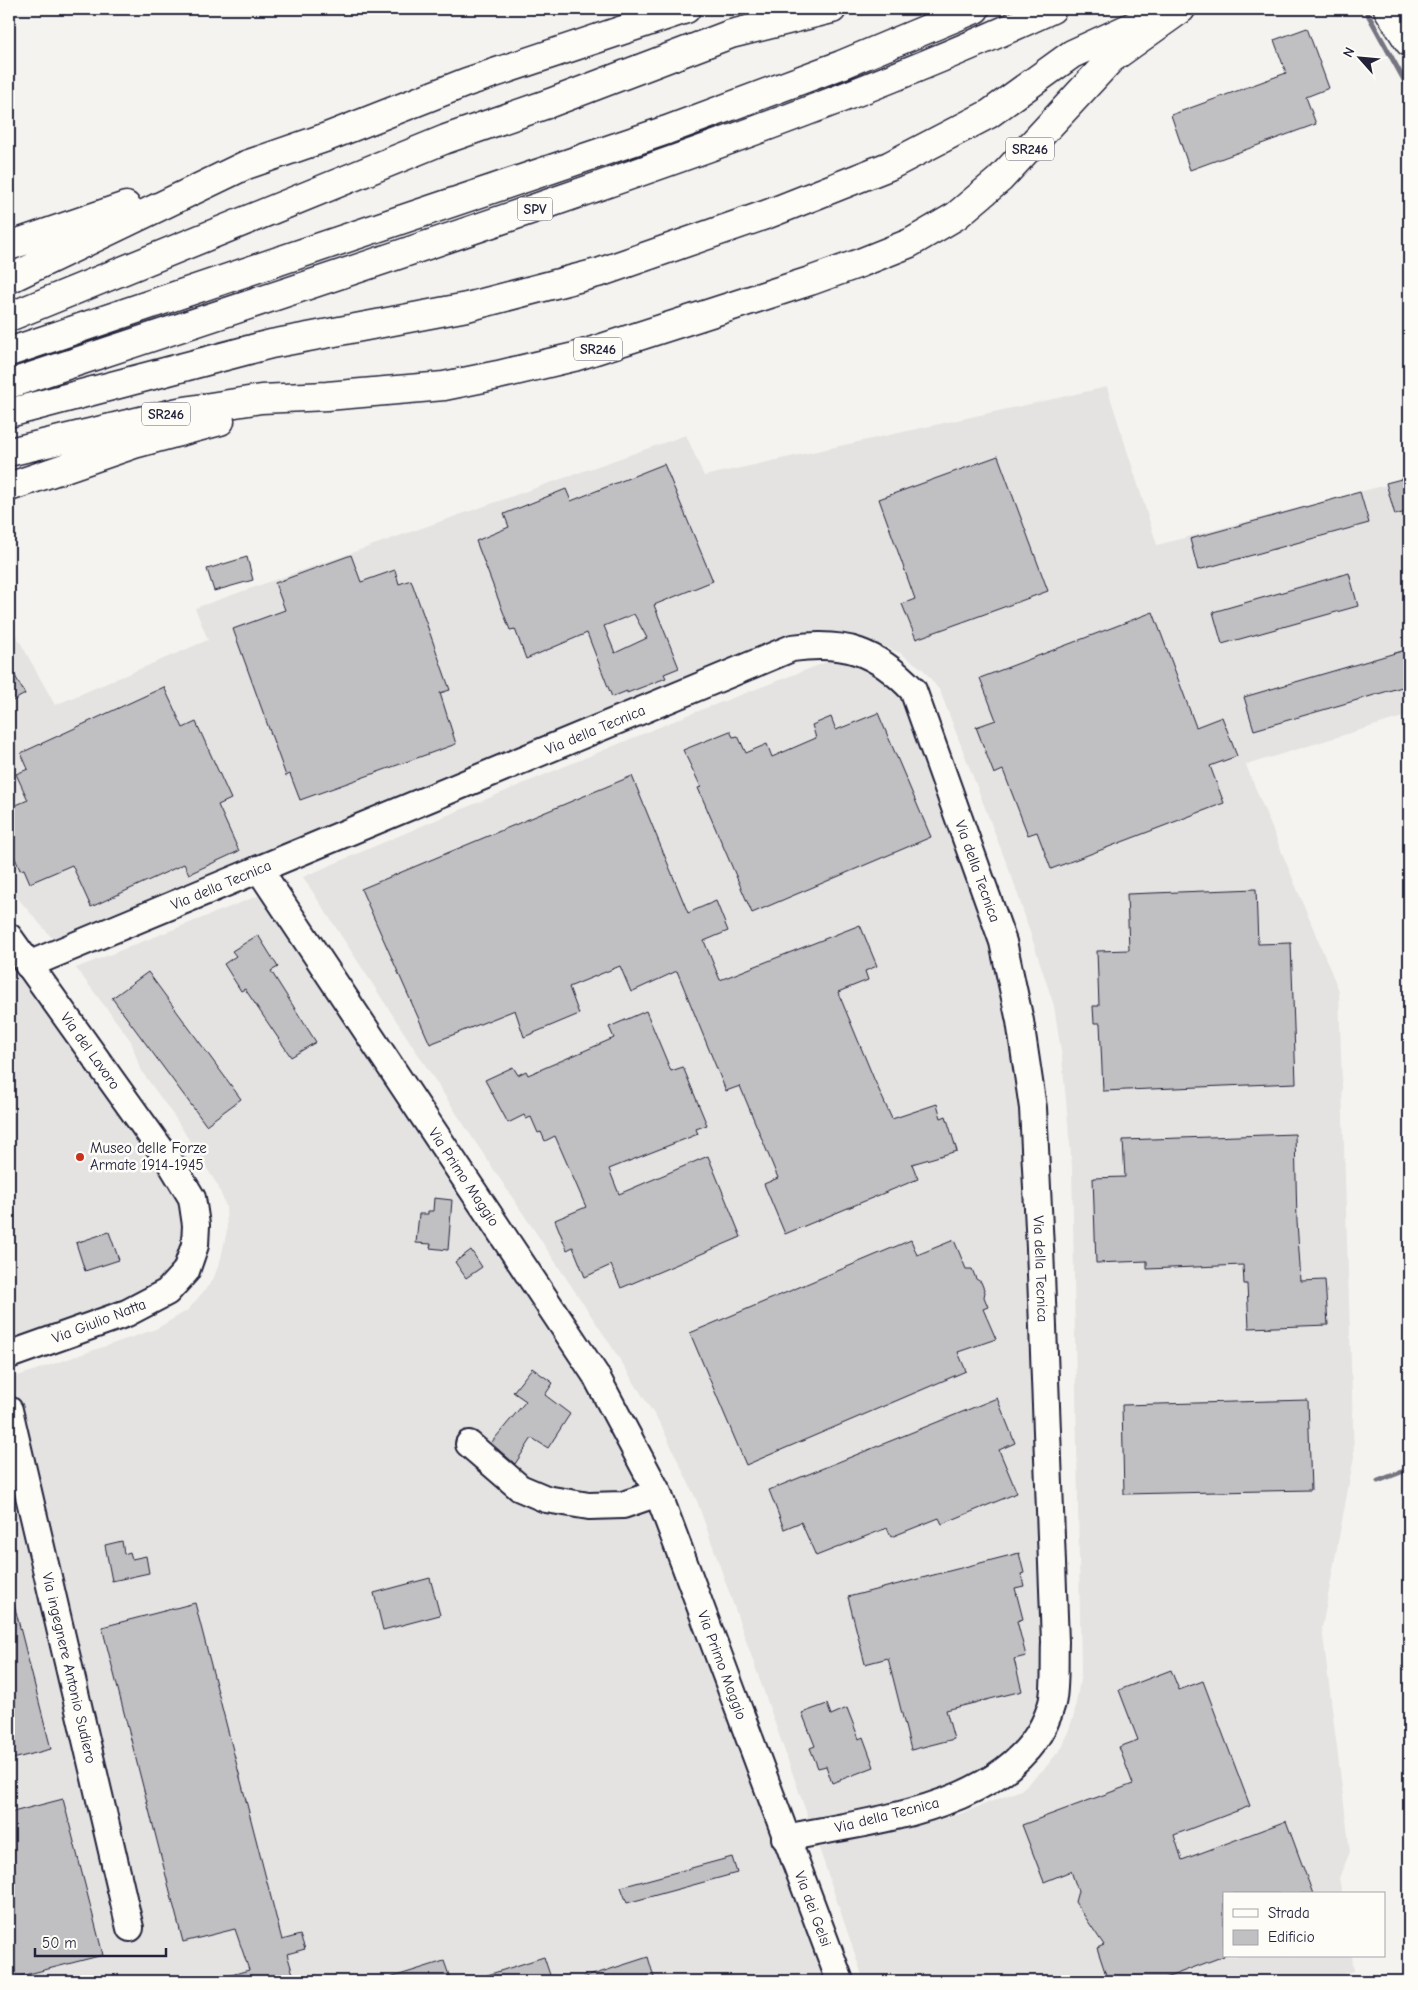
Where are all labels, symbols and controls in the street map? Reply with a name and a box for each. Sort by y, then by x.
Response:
north arrow [1336,32,1386,82]
text: N [1339,44,1359,60]
road number: SR246 [1006,138,1054,160]
road number: SPV [518,198,552,220]
road number: SR246 [574,338,622,360]
road number: SR246 [142,402,190,426]
street label: Via della Tecnica [542,701,648,759]
street label: Via della Tecnica [951,818,1004,925]
street label: Via della Tecnica [168,856,274,914]
street label: Via del Lavoro [57,1009,124,1093]
street label: Via Primo Maggio [425,1124,503,1230]
place label: Museo delle Forze Armate 1914-1945 [90,1139,207,1174]
marker: Museo delle Forze Armate 1914-1945 [74,1151,86,1163]
street label: Via della Tecnica [1029,1215,1052,1323]
street label: Via Giulio Natta [49,1295,149,1347]
street label: Via ingegnere Antonio Sudiero [38,1571,100,1765]
street label: Via Primo Maggio [694,1608,751,1722]
street label: Via della Tecnica [833,1793,941,1837]
street label: Via dei Gelsi [791,1869,835,1949]
legend [1223,1892,1386,1958]
text: Strada [1268,1904,1310,1922]
scale bar [35,1925,166,1957]
text: Edificio [1268,1928,1315,1946]
text: 50 m [42,1934,77,1952]

